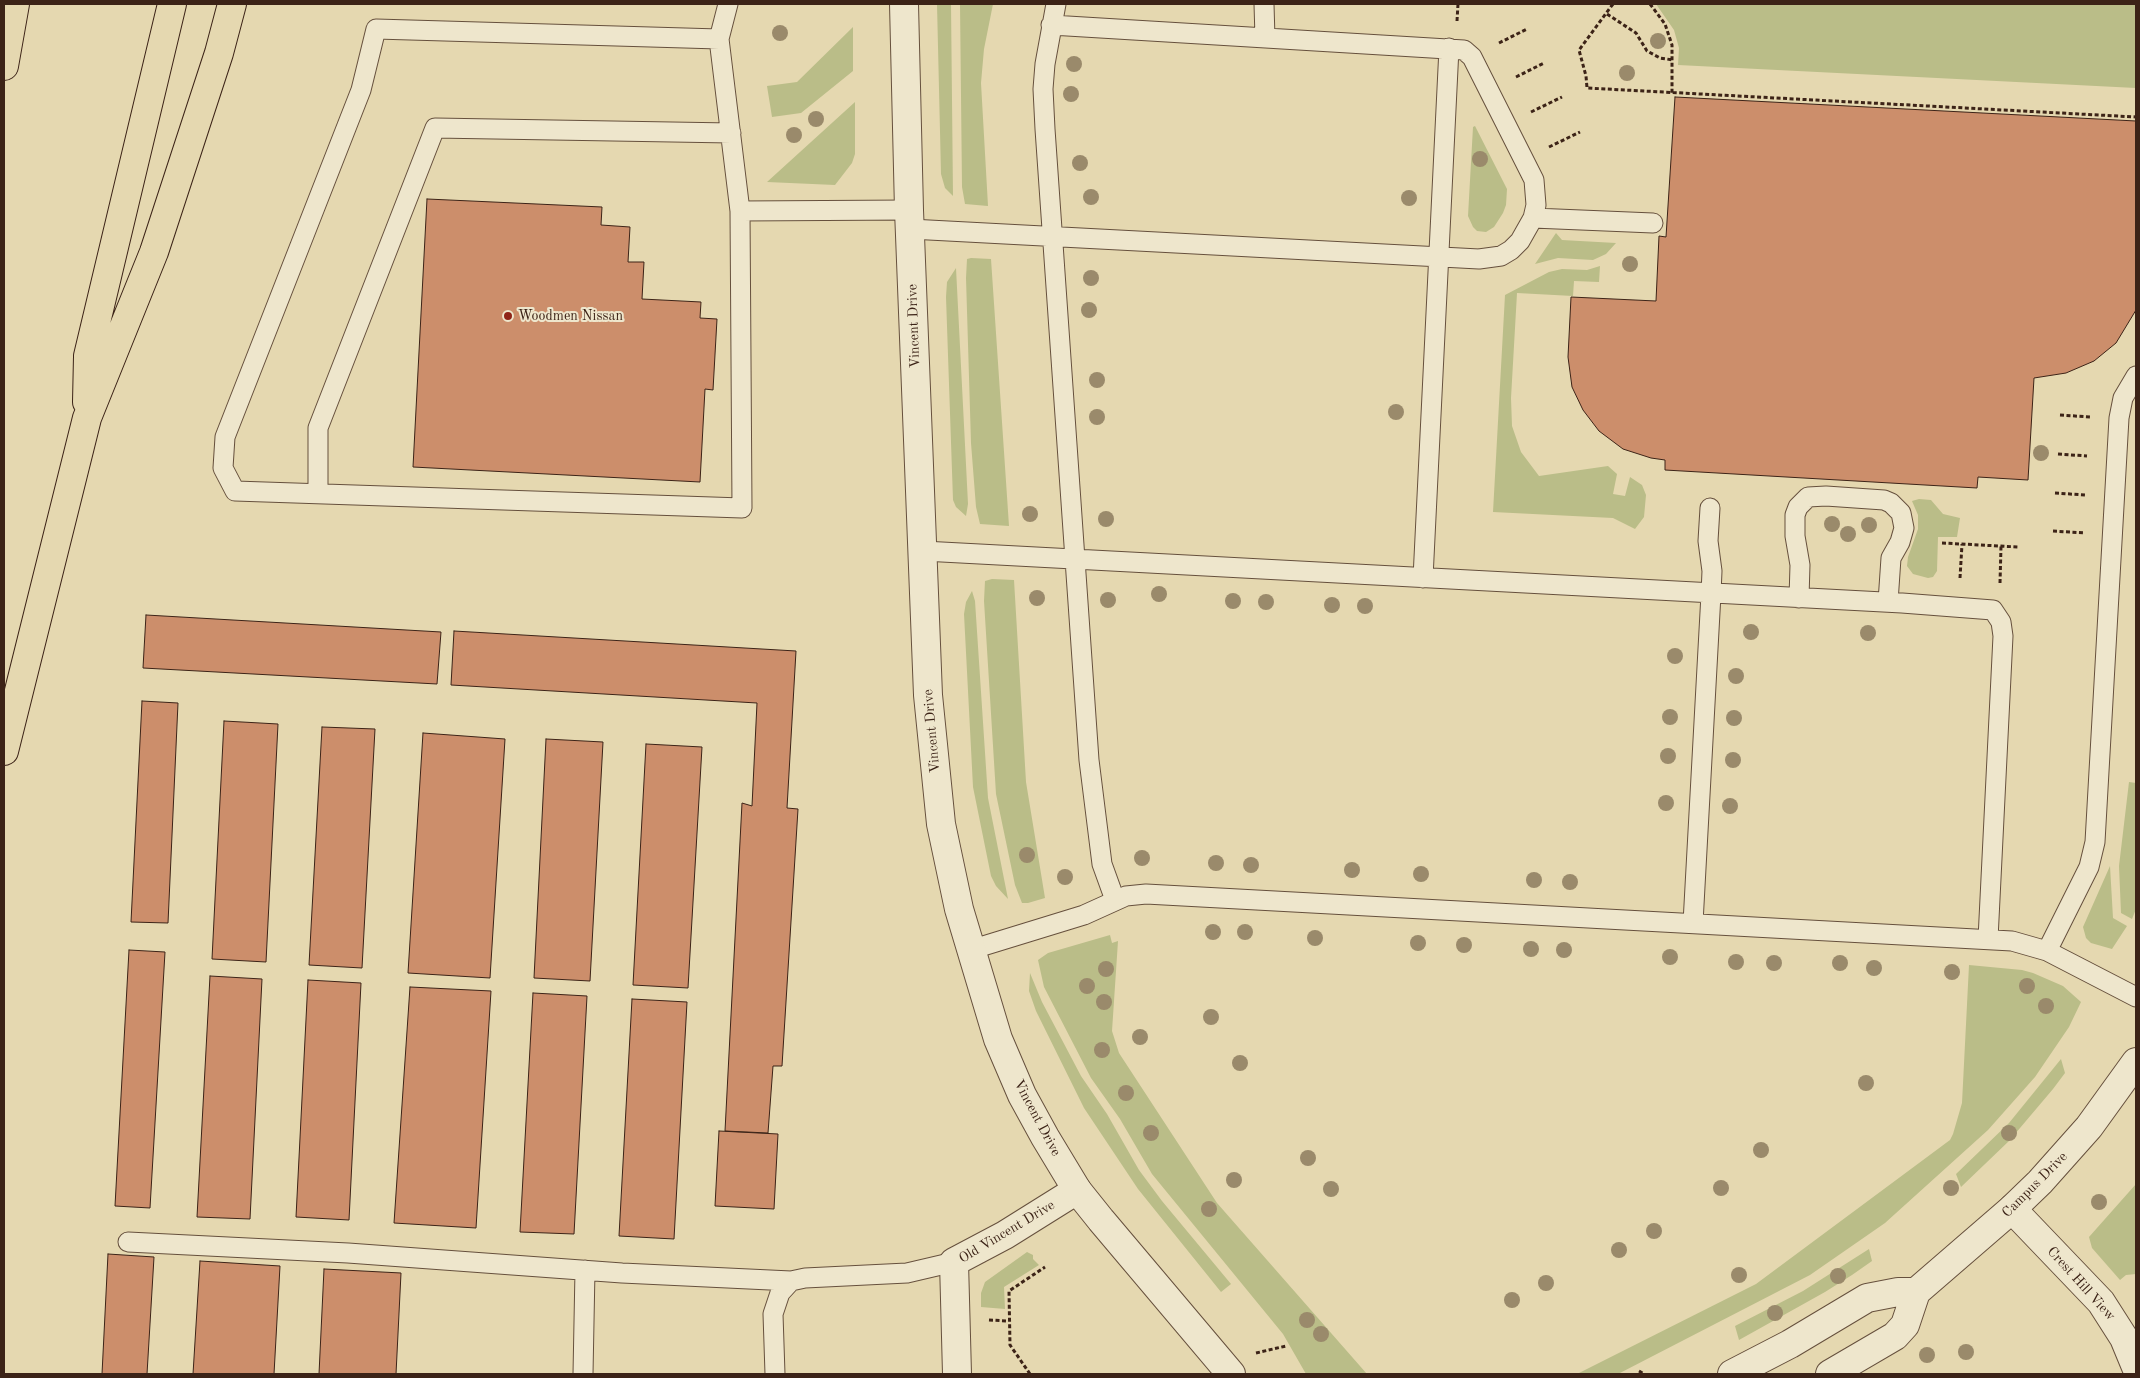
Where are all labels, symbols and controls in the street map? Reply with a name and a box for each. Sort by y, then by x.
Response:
street label: Vincent Drive [904,284,924,368]
place label: Woodmen Nissan [518,308,623,324]
marker: Woodmen Nissan [502,310,514,322]
street label: Vincent Drive [920,688,944,774]
street label: Vincent Drive [1010,1077,1064,1159]
street label: Campus Drive [1999,1149,2071,1221]
street label: Old Vincent Drive [956,1197,1058,1267]
street label: Crest Hill View [2043,1243,2119,1325]

